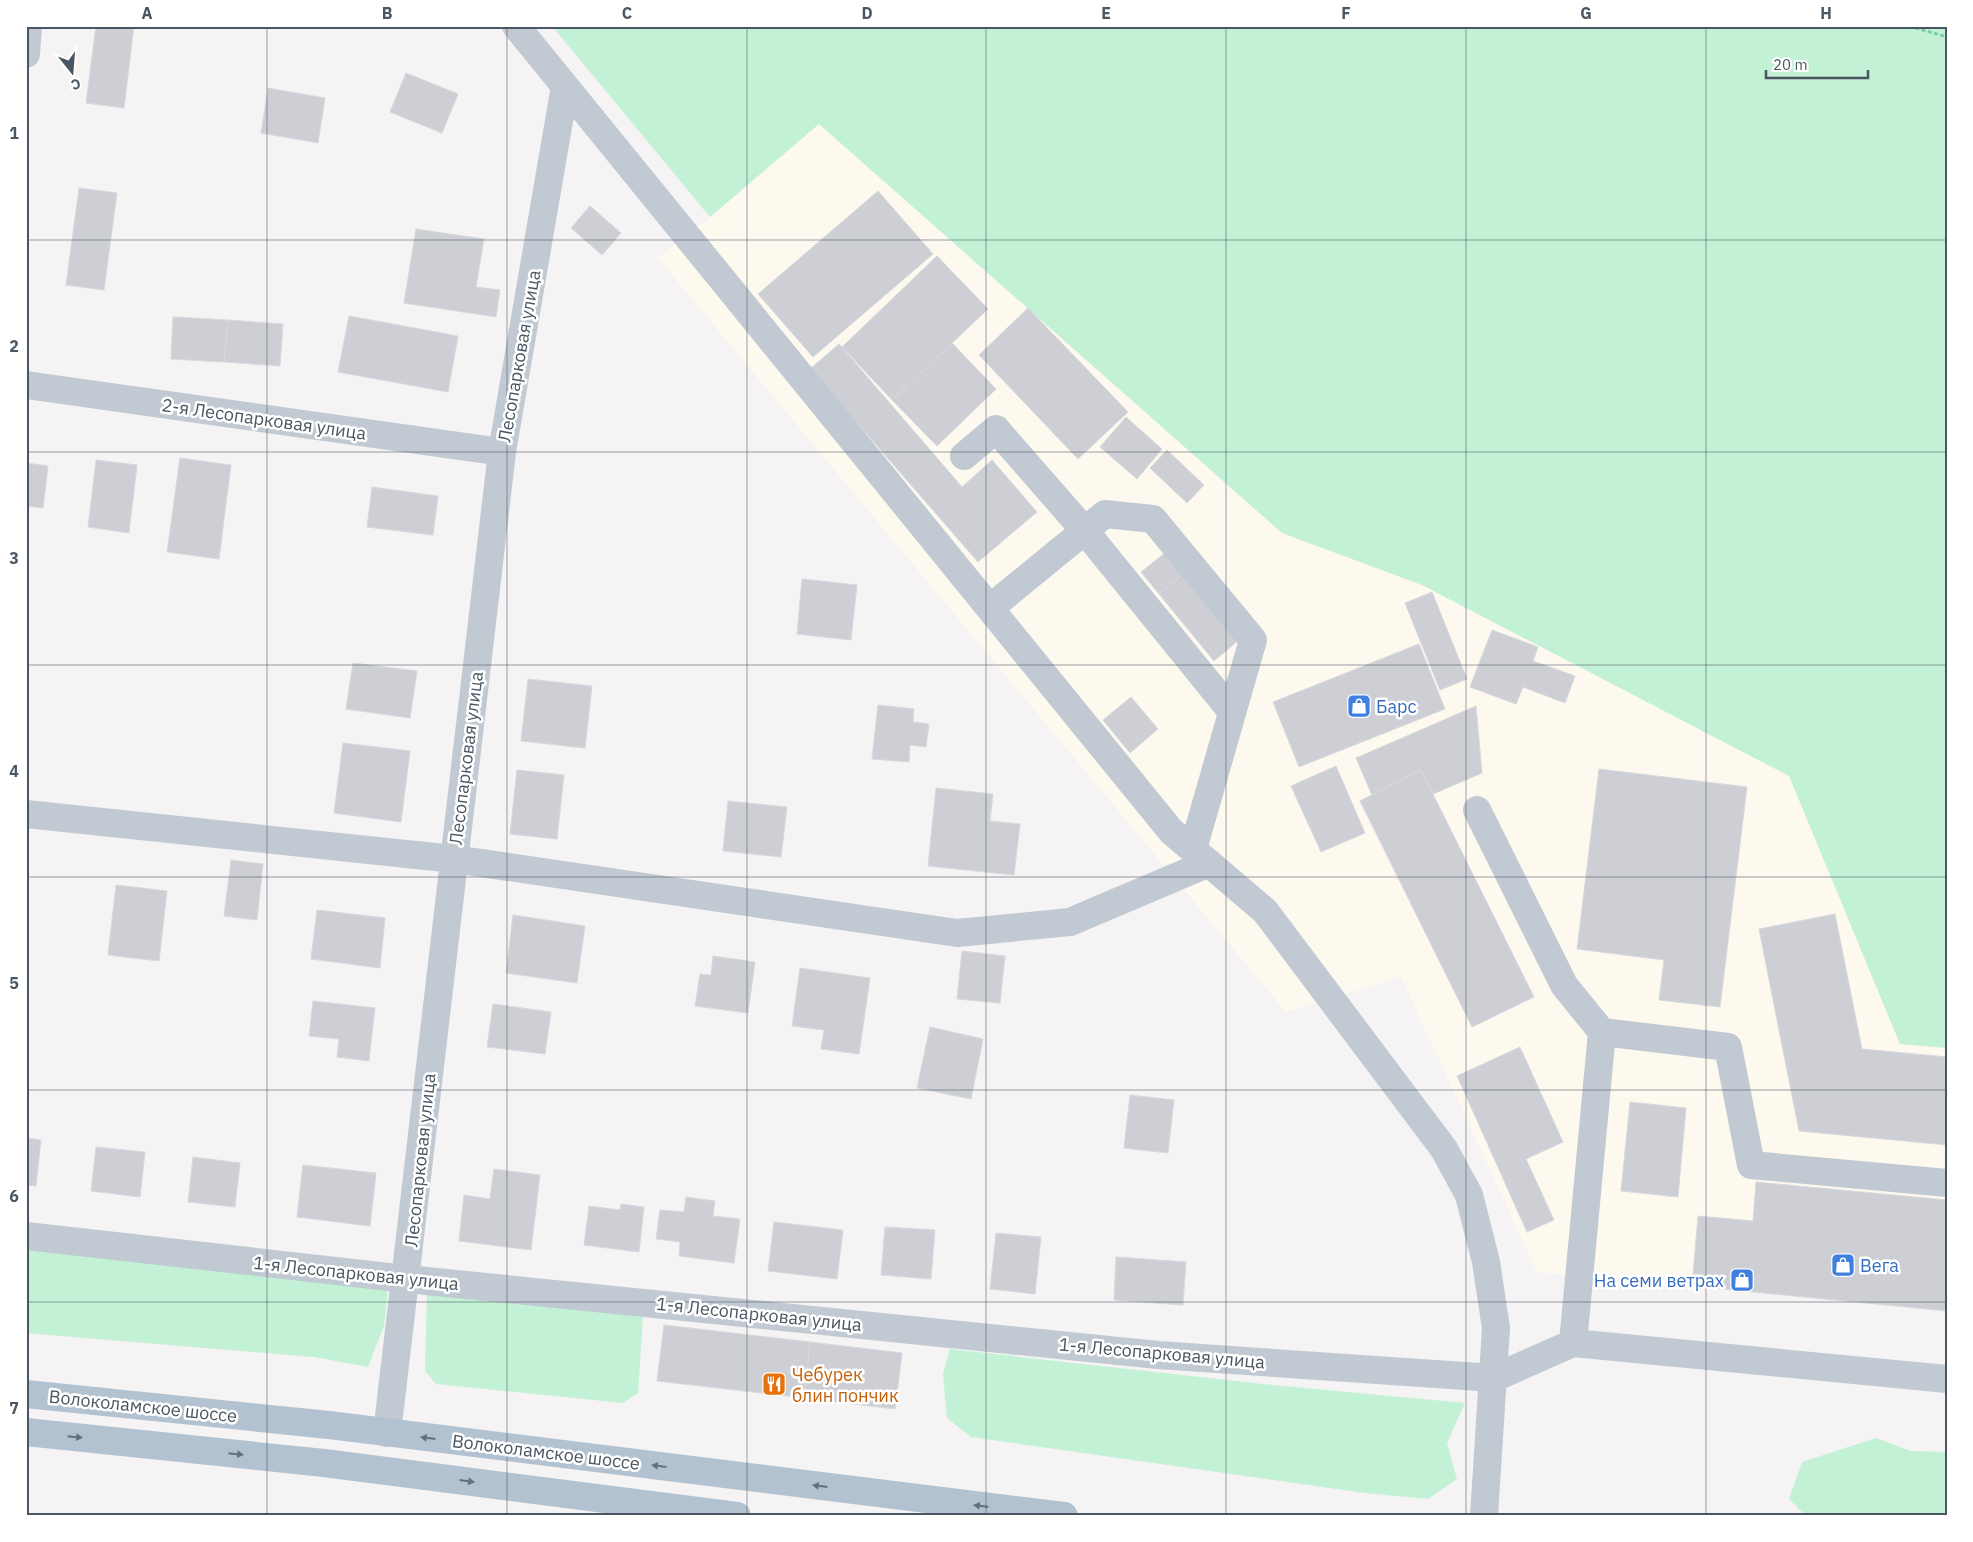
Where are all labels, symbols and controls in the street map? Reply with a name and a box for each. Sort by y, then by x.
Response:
text: A [142,3,153,23]
text: B [382,3,393,23]
text: C [622,3,632,23]
text: D [861,3,873,23]
text: E [1101,3,1111,23]
text: F [1341,3,1351,23]
text: G [1580,3,1592,23]
text: H [1820,3,1832,23]
north arrow [48,48,98,98]
scale bar [1766,48,1868,80]
text: 20 m [1773,55,1808,74]
text: С [69,74,83,94]
text: 1 [9,123,19,143]
street label: Лесопарковая улица [493,268,546,444]
text: 2 [9,336,19,356]
street label: 2-я Лесопарковая улица [160,393,368,445]
text: 3 [9,548,19,568]
street label: Лесопарковая улица [444,670,488,846]
shop icon: Барс [1346,693,1372,719]
place label: Барс [1376,695,1417,718]
text: 4 [9,761,19,781]
text: 5 [9,973,19,993]
street label: Лесопарковая улица [399,1072,441,1248]
text: 6 [9,1186,19,1206]
street label: 1-я Лесопарковая улица [252,1251,460,1295]
shop icon: Вега [1830,1252,1856,1278]
place label: Вега [1860,1254,1899,1277]
shop icon: На семи ветрах [1729,1267,1755,1293]
place label: На семи ветрах [1594,1269,1724,1292]
street label: 1-я Лесопарковая улица [655,1292,863,1336]
street label: 1-я Лесопарковая улица [1058,1333,1266,1373]
place label: Чебурек блин пончик [792,1363,899,1407]
restaurant icon: Чебурек блин пончик [761,1371,787,1397]
street label: Волоколамское шоссе [48,1385,238,1427]
text: 7 [9,1398,19,1418]
street label: Волоколамское шоссе [451,1429,641,1475]
one-way arrow [67,1433,83,1441]
one-way arrow [420,1434,436,1442]
one-way arrow [229,1450,245,1458]
one-way arrow [650,1462,666,1470]
one-way arrow [460,1477,476,1485]
one-way arrow [812,1482,828,1490]
one-way arrow [973,1502,989,1510]

